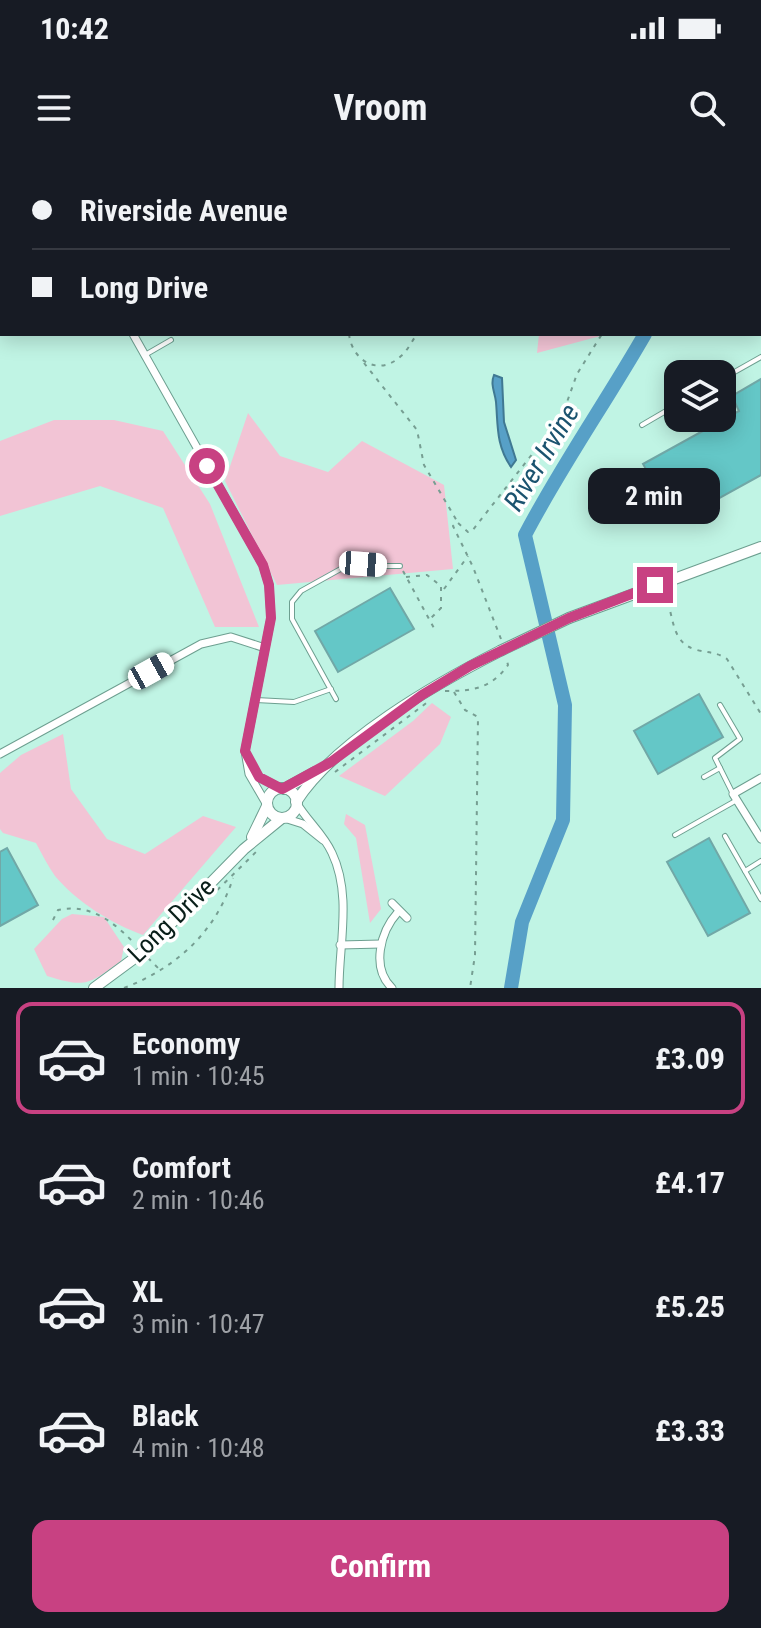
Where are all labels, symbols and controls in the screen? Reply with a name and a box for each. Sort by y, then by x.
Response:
text: 10:42 [40,11,109,46]
icon: menu [32,86,76,130]
icon: search [685,86,729,130]
text: Vroom [333,87,428,129]
text: Riverside Avenue [80,193,288,228]
text: Long Drive [80,270,208,305]
map controls [664,360,736,432]
button: layers [664,360,736,432]
water label: River Irvine [497,398,586,517]
route start [189,448,225,484]
callout: 2 min [589,469,721,525]
text: 2 min [625,481,683,511]
car [338,550,388,578]
route end [637,567,673,603]
car [124,649,178,693]
street label: Long Drive [121,871,221,969]
icon: car [36,1022,108,1094]
text: Economy [132,1026,240,1061]
text: £3.09 [655,1041,725,1076]
text: 1 min · 10:45 [132,1061,265,1091]
icon: car [36,1146,108,1218]
text: Comfort [132,1150,231,1185]
text: £4.17 [655,1165,725,1200]
text: 2 min · 10:46 [132,1185,265,1215]
icon: car [36,1270,108,1342]
text: XL [132,1274,163,1309]
text: £5.25 [655,1289,725,1324]
text: 3 min · 10:47 [132,1309,265,1339]
icon: car [36,1394,108,1466]
text: Black [132,1398,199,1433]
text: £3.33 [655,1413,725,1448]
text: 4 min · 10:48 [132,1433,265,1463]
button: Confirm [32,1520,729,1612]

